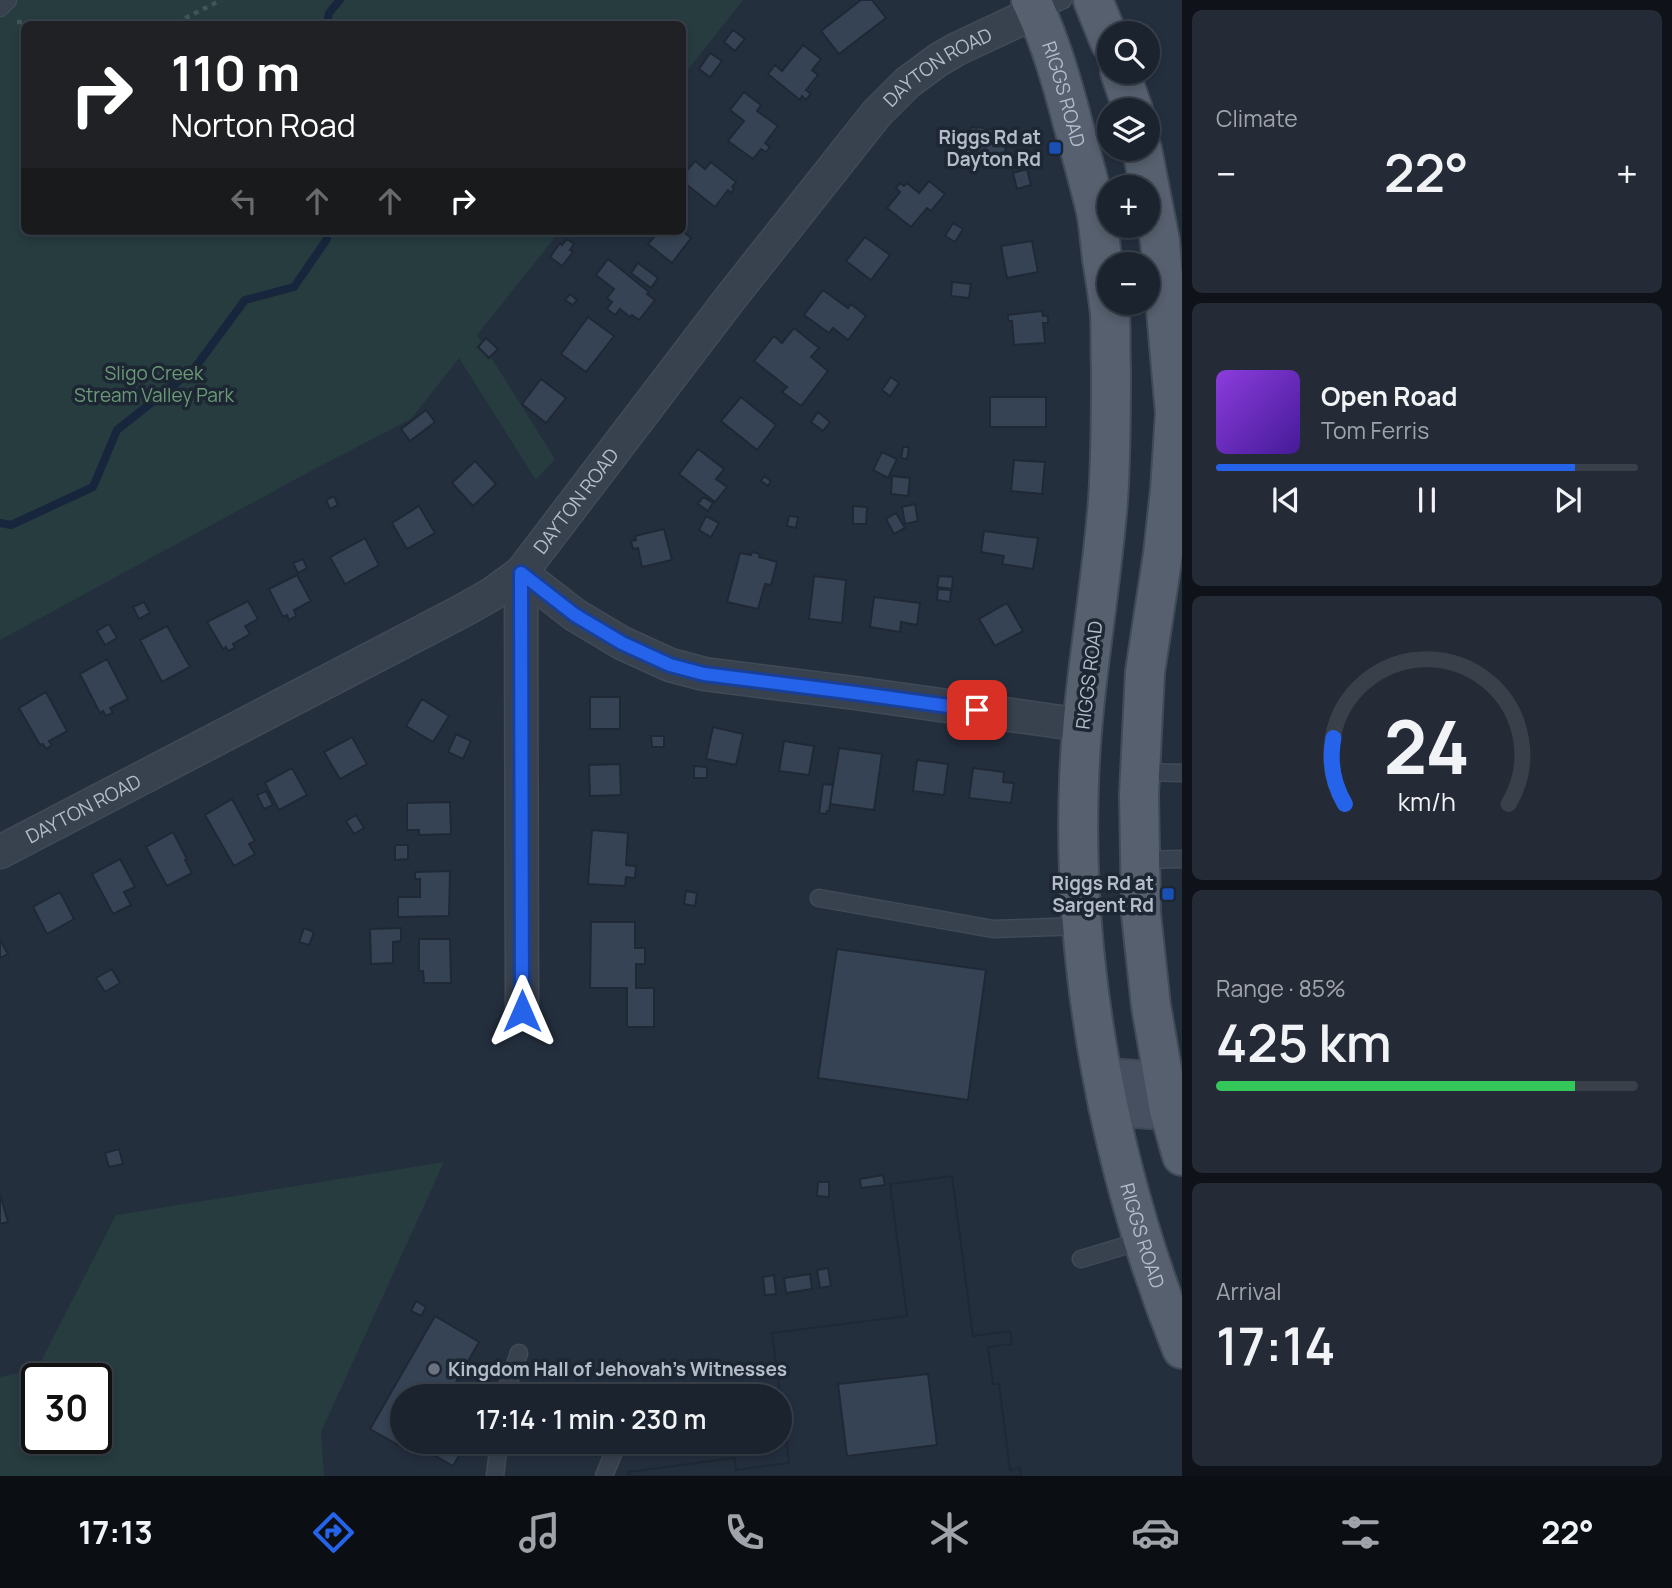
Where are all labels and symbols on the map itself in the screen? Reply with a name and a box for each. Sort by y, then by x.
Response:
street label: DAYTON ROAD [877,21,996,113]
street label: RIGGS ROAD [1036,38,1092,150]
place label: Riggs Rd at Dayton Rd [938,124,1041,172]
marker: Riggs Rd at Dayton Rd [1047,140,1063,156]
park label: Sligo Creek Stream Valley Park [74,360,235,408]
street label: DAYTON ROAD [527,443,625,559]
street label: RIGGS ROAD [1069,619,1109,731]
pin [947,680,1007,740]
street label: DAYTON ROAD [21,768,145,849]
place label: Riggs Rd at Sargent Rd [1051,870,1154,918]
marker: Riggs Rd at Sargent Rd [1160,886,1176,902]
position arrow [485,974,559,1048]
street label: RIGGS ROAD [1114,1180,1171,1292]
place label: Kingdom Hall of Jehovah’s Witnesses [448,1356,787,1382]
marker: Kingdom Hall of Jehovah’s Witnesses [426,1361,442,1377]
speed limit sign: 30 [21,1363,112,1454]

